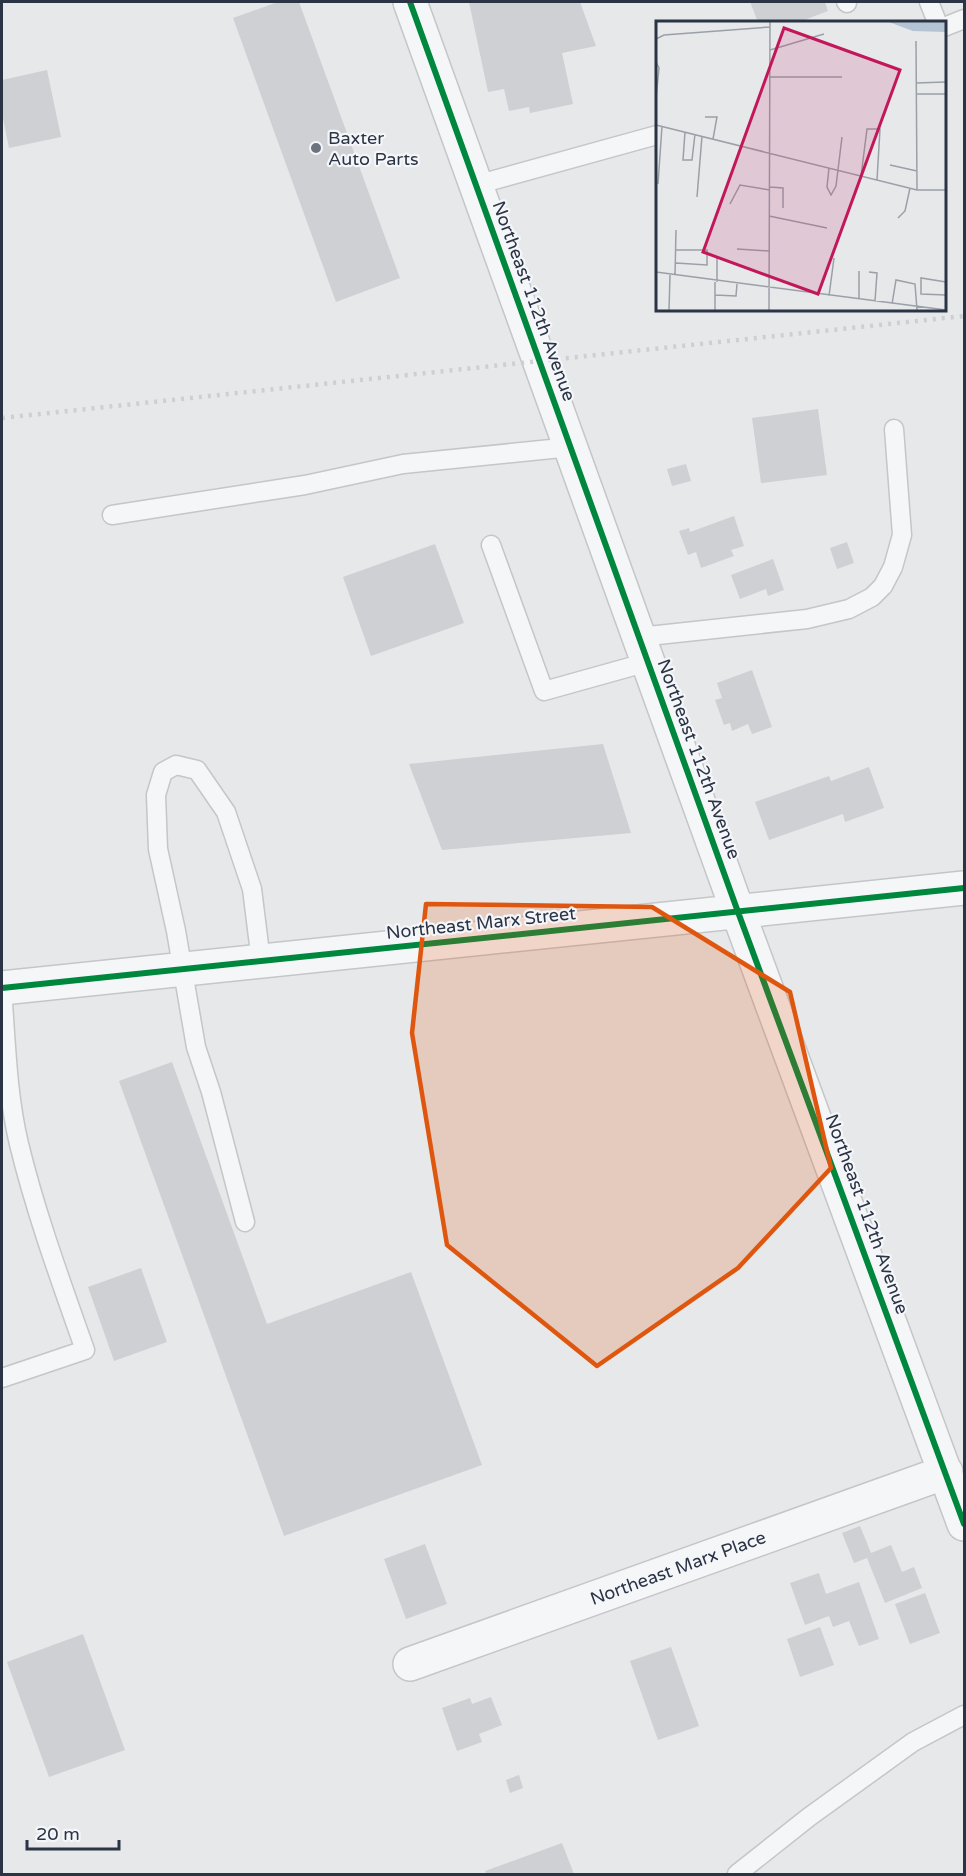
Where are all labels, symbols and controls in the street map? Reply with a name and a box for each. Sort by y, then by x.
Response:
inset map [656,21,945,310]
place label: Baxter Auto Parts [328,127,419,170]
marker: Baxter Auto Parts [309,141,323,155]
street label: Northeast 112th Avenue [488,198,580,404]
street label: Northeast 112th Avenue [653,656,745,862]
street label: Northeast Marx Street [385,902,577,944]
street label: Northeast 112th Avenue [821,1111,913,1317]
street label: Northeast Marx Place [587,1526,769,1610]
scale bar [27,1813,118,1851]
text: 20 m [36,1823,80,1845]

